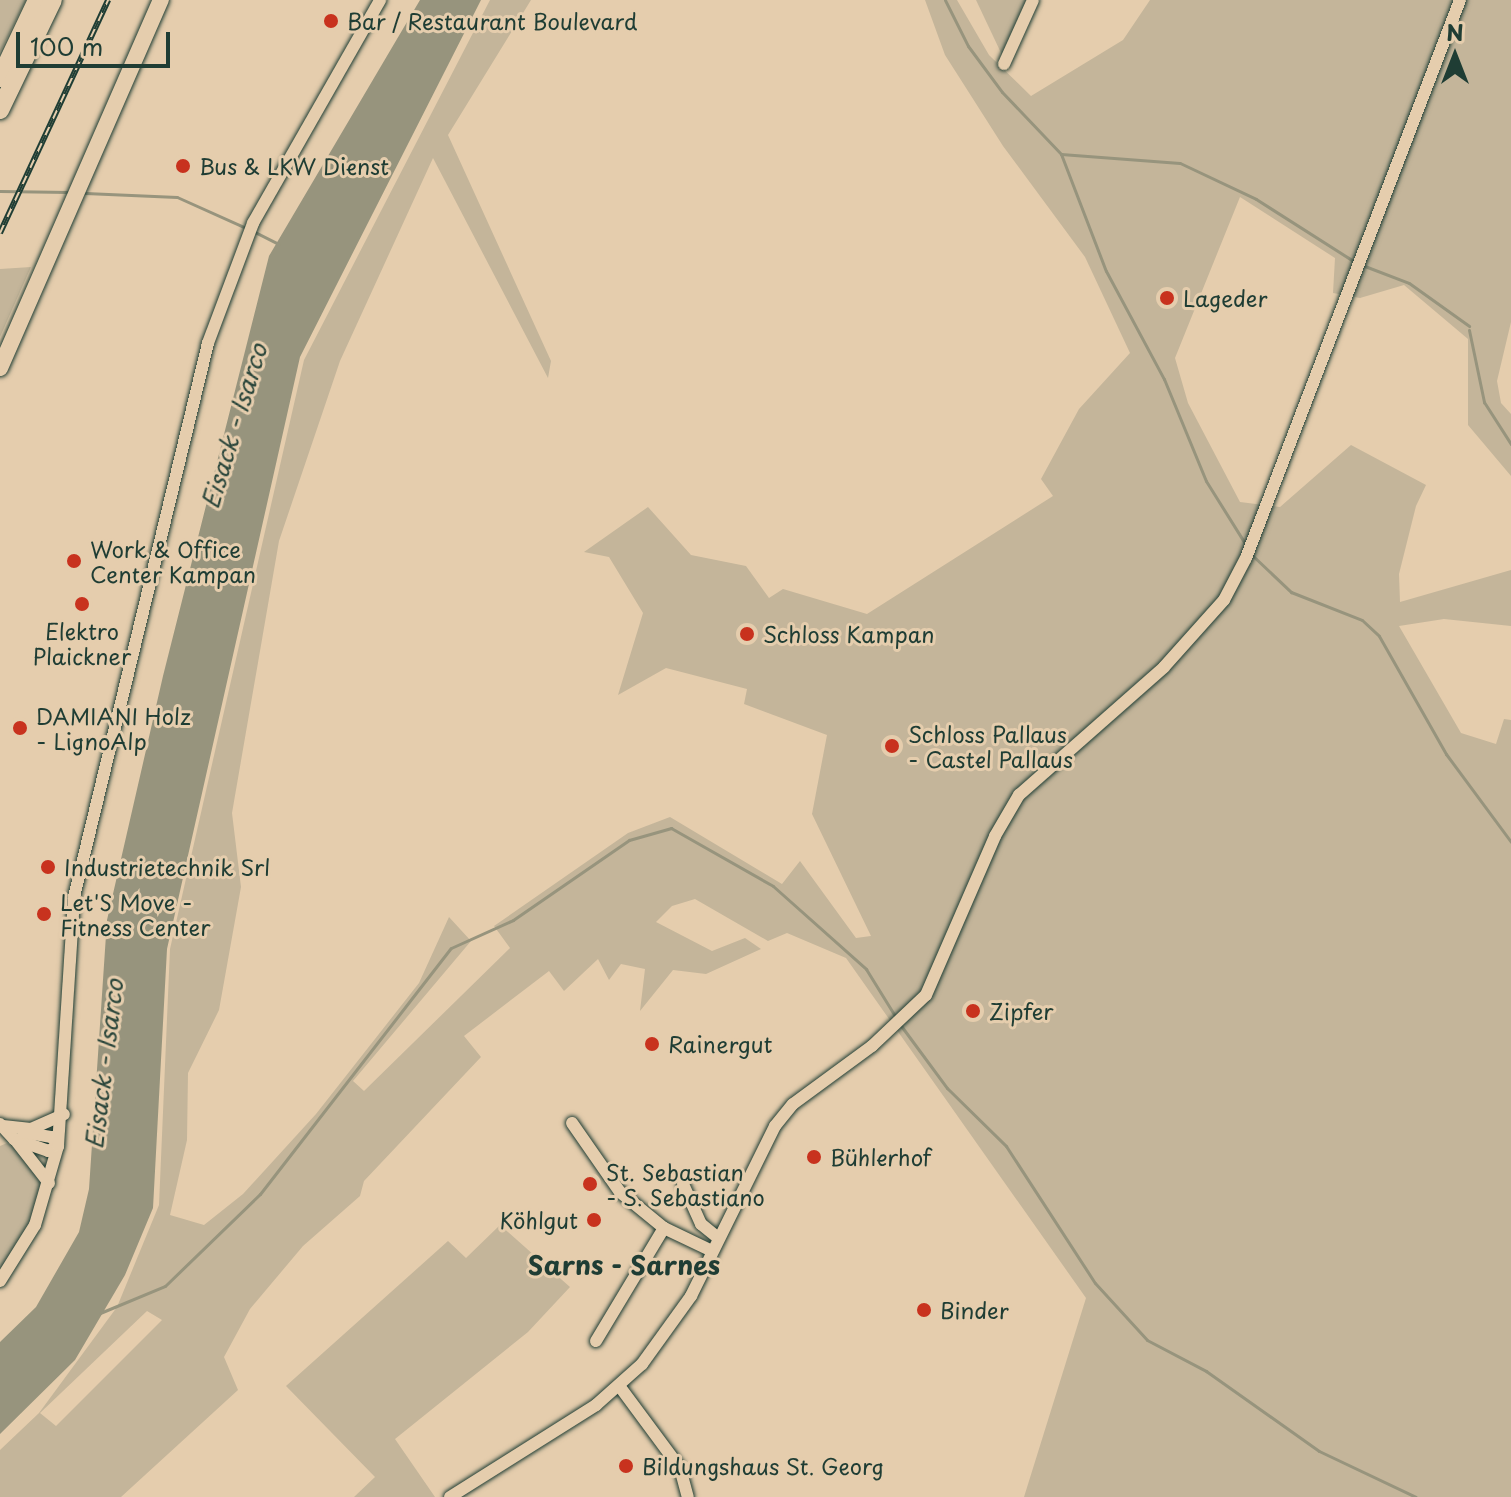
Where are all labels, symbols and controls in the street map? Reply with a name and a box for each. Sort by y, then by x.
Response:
place label: Bar / Restaurant Boulevard [347,8,638,34]
marker: Bar / Restaurant Boulevard [322,12,340,30]
text: N [1446,15,1464,48]
scale bar [20,16,174,66]
north arrow [1415,16,1495,96]
text: 100 m [30,28,103,64]
place label: Bus & LKW Dienst [199,153,391,179]
marker: Bus & LKW Dienst [174,157,192,175]
place label: Lageder [1183,285,1267,311]
marker: Lageder [1158,289,1176,307]
water label: Eisack - Isarco [195,340,273,512]
place label: Work & Office Center Kampan [90,535,257,586]
marker: Work & Office Center Kampan [65,552,83,570]
marker: Elektro Plaickner [73,595,91,613]
place label: Elektro Plaickner [33,617,131,668]
place label: Schloss Kampan [763,621,934,647]
marker: Schloss Kampan [738,625,756,643]
place label: DAMIANI Holz - LignoAlp [36,702,191,754]
marker: DAMIANI Holz - LignoAlp [11,719,29,737]
place label: Schloss Pallaus - Castel Pallaus [908,720,1074,772]
marker: Schloss Pallaus - Castel Pallaus [883,737,901,755]
place label: Industrietechnik Srl [64,854,271,880]
marker: Industrietechnik Srl [39,858,57,876]
place label: Let'S Move - Fitness Center [60,888,211,940]
marker: Let'S Move - Fitness Center [35,905,53,923]
water label: Eisack - Isarco [79,977,129,1151]
place label: Zipfer [989,998,1054,1024]
marker: Zipfer [964,1002,982,1020]
place label: Rainergut [668,1031,773,1057]
marker: Rainergut [643,1035,661,1053]
place label: Bühlerhof [830,1144,931,1170]
marker: Bühlerhof [805,1148,823,1166]
place label: St. Sebastian - S. Sebastiano [606,1158,765,1210]
marker: St. Sebastian - S. Sebastiano [581,1175,599,1193]
place label: Köhlgut [499,1207,578,1233]
marker: Köhlgut [585,1211,603,1229]
district label: Sarns - Sarnes [527,1249,721,1281]
place label: Binder [940,1297,1009,1323]
marker: Binder [915,1301,933,1319]
place label: Bildungshaus St. Georg [642,1453,885,1479]
marker: Bildungshaus St. Georg [617,1457,635,1475]

